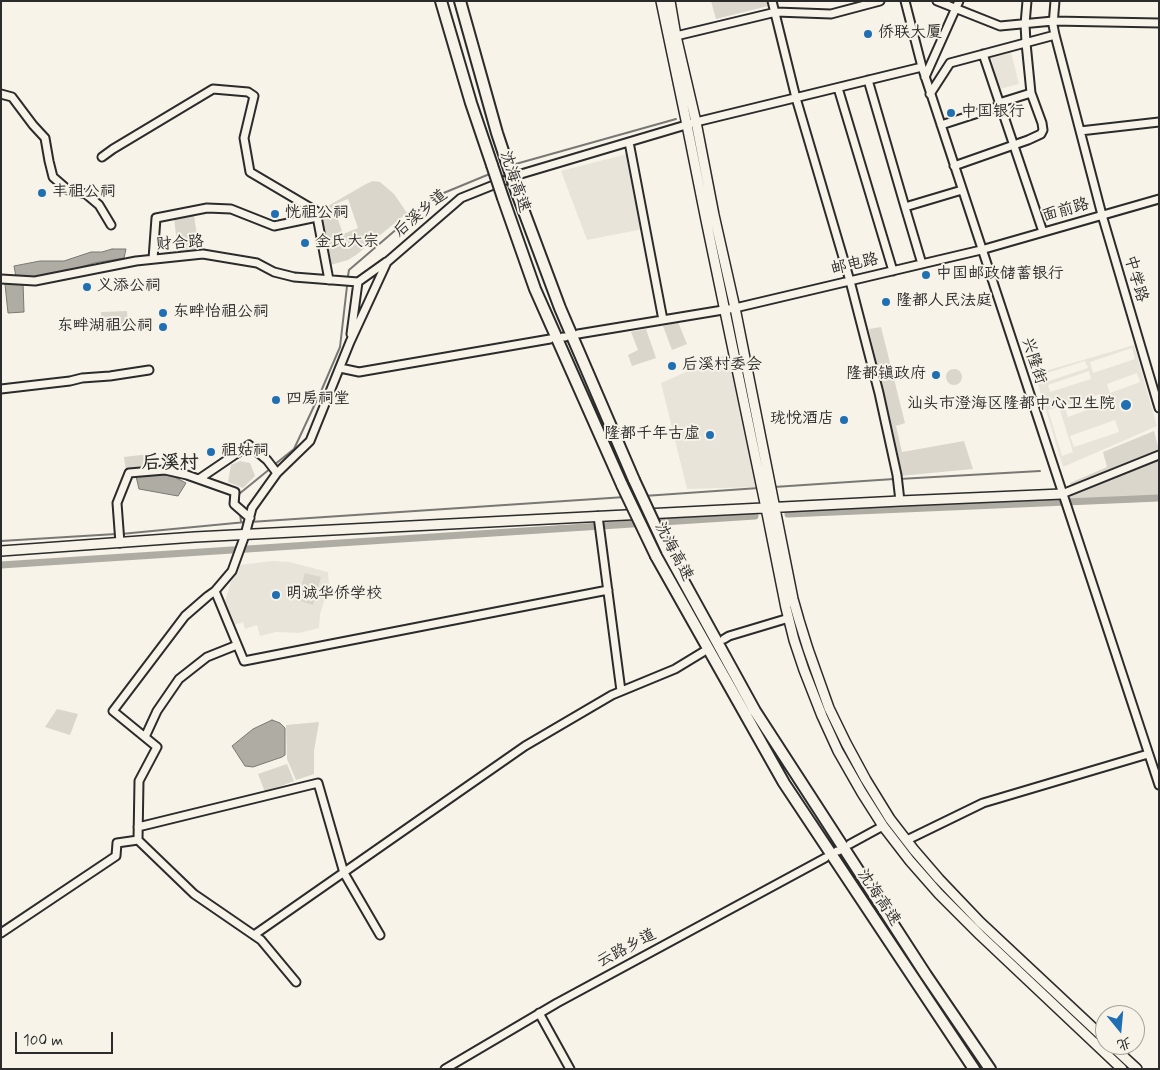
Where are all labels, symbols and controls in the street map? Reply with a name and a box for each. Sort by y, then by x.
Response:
place label: 侨联大厦 [878,24,942,44]
marker: 侨联大厦 [862,28,874,40]
place label: 中国银行 [961,103,1025,123]
marker: 中国银行 [945,107,957,119]
street label: 沈海高速 [495,149,533,215]
place label: 丰祖公祠 [52,183,116,203]
street label: 后溪乡道 [390,186,452,242]
marker: 丰祖公祠 [36,187,48,199]
street label: 面前路 [1040,195,1092,227]
place label: 恍祖公祠 [285,204,349,224]
marker: 恍祖公祠 [269,208,281,220]
street label: 财合路 [155,233,205,255]
place label: 金氏大宗 [315,233,379,253]
marker: 金氏大宗 [299,237,311,249]
street label: 邮电路 [829,250,881,280]
street label: 中学路 [1119,253,1151,305]
place label: 中国邮政储蓄银行 [936,265,1064,285]
marker: 中国邮政储蓄银行 [920,269,932,281]
place label: 义添公祠 [97,277,161,297]
marker: 义添公祠 [81,281,93,293]
place label: 隆都人民法庭 [896,292,992,312]
marker: 隆都人民法庭 [880,296,892,308]
place label: 东畔怡祖公祠 [173,303,269,323]
marker: 东畔怡祖公祠 [157,307,169,319]
place label: 东畔湖祖公祠 [57,317,153,337]
marker: 东畔湖祖公祠 [157,321,169,333]
street label: 兴隆街 [1016,335,1050,387]
place label: 后溪村委会 [682,356,762,376]
marker: 后溪村委会 [666,360,678,372]
place label: 隆都镇政府 [846,365,926,385]
marker: 隆都镇政府 [930,369,942,381]
place label: 四房祠堂 [286,390,350,410]
marker: 四房祠堂 [270,394,282,406]
place label: 汕头市澄海区隆都中心卫生院 [907,395,1115,415]
marker: 汕头市澄海区隆都中心卫生院 [1119,398,1133,412]
place label: 珑悦酒店 [770,410,834,430]
marker: 珑悦酒店 [838,414,850,426]
place label: 隆都千年古虚 [604,425,700,445]
marker: 隆都千年古虚 [704,429,716,441]
place label: 祖姑祠 [221,442,269,462]
marker: 祖姑祠 [205,446,217,458]
district label: 后溪村 [142,453,198,475]
street label: 沈海高速 [650,519,696,585]
place label: 明诚华侨学校 [286,585,382,605]
marker: 明诚华侨学校 [270,589,282,601]
street label: 沈海高速 [852,866,904,930]
street label: 云路乡道 [594,926,660,972]
north arrow [1095,1005,1145,1055]
scale bar [18,1022,115,1054]
text: 100 m [23,1031,63,1051]
text: 北 [1115,1033,1133,1054]

